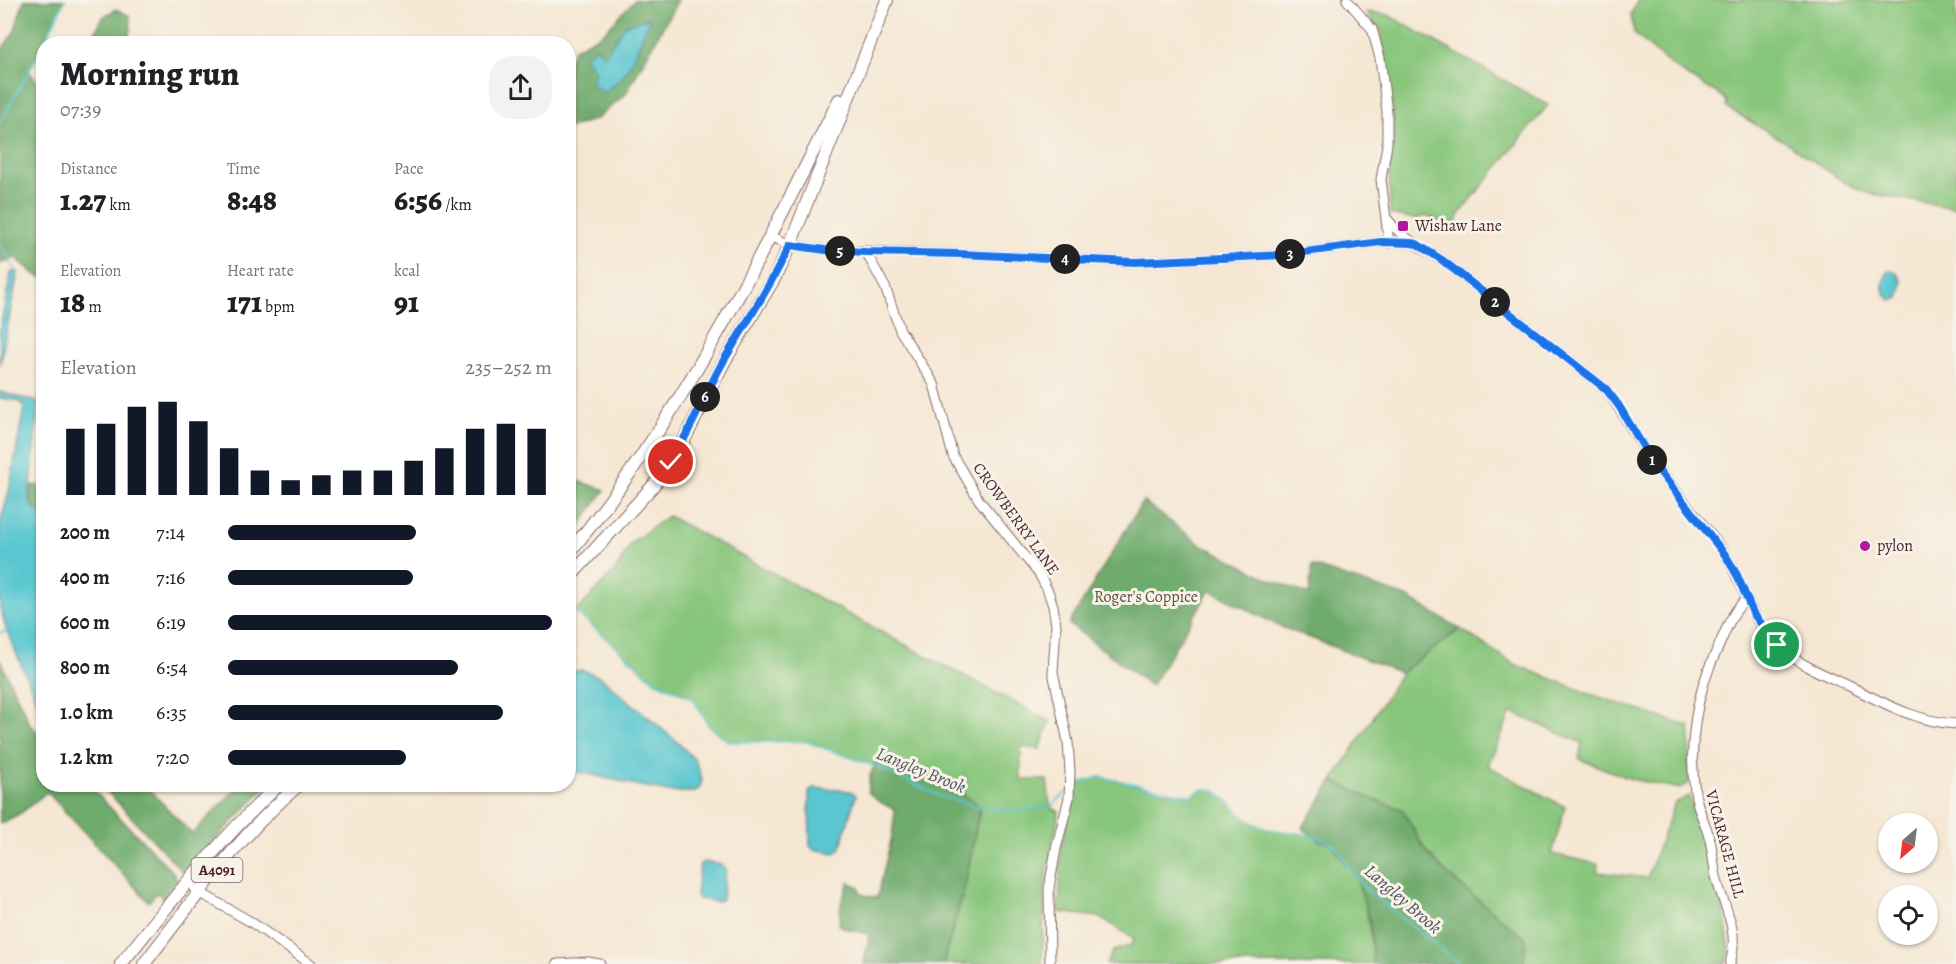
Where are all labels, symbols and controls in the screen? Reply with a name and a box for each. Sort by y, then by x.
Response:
text: Morning run [60,51,239,96]
button: share [489,56,552,119]
text: 07:39 [60,96,101,123]
text: Distance [60,158,117,180]
text: Time [227,158,260,180]
text: Pace [394,158,424,180]
text: 1.27 [60,180,106,220]
text: 8:48 [227,180,277,220]
text: 6:56 [394,180,442,220]
text: km [106,194,131,216]
text: /km [442,194,472,216]
place label: Wishaw Lane [1414,215,1502,237]
marker: Wishaw Lane [1396,219,1410,233]
pin: 5 [825,236,855,266]
pin: 3 [1275,239,1305,269]
text: 5 [837,240,843,262]
text: 3 [1287,243,1293,265]
pin: 4 [1050,244,1080,274]
text: 4 [1061,248,1069,270]
text: Elevation [60,260,121,282]
text: Heart rate [227,260,294,282]
text: kcal [394,260,420,282]
text: 18 [60,282,85,322]
text: 171 [227,282,262,322]
text: 91 [394,282,419,322]
pin: 2 [1480,287,1510,317]
text: 2 [1491,291,1499,313]
text: m [85,296,102,318]
text: bpm [262,296,295,318]
text: Elevation [60,354,137,381]
text: 235–252 m [465,354,552,381]
pin: 6 [690,382,720,412]
text: 6 [701,386,709,408]
pin [645,436,696,487]
icon: check [654,445,687,478]
pin: 1 [1637,445,1667,475]
text: 1 [1649,449,1655,471]
street label: CROWBERRY LANE [968,458,1064,580]
text: 200 m [60,519,110,546]
text: 7:14 [156,519,185,546]
place label: pylon [1877,535,1913,557]
marker: pylon [1858,539,1872,553]
text: 400 m [60,564,110,591]
text: 7:16 [156,564,185,591]
park label: Roger's Coppice [1094,586,1198,608]
text: 600 m [60,609,110,636]
text: 6:19 [156,609,186,636]
pin [1751,619,1802,670]
icon: arrive [1760,628,1793,661]
text: 800 m [60,654,110,681]
text: 6:54 [156,654,188,681]
text: 1.0 km [60,699,113,726]
text: 6:35 [156,699,187,726]
water label: Langley Brook [873,741,969,799]
text: 1.2 km [60,744,113,771]
text: 7:20 [156,744,189,771]
street label: VICARAGE HILL [1700,787,1750,901]
north arrow [1878,813,1938,873]
map controls [1878,813,1938,945]
road number: A4091 [192,858,242,882]
water label: Langley Brook [1359,859,1447,939]
button: locate [1878,885,1938,945]

